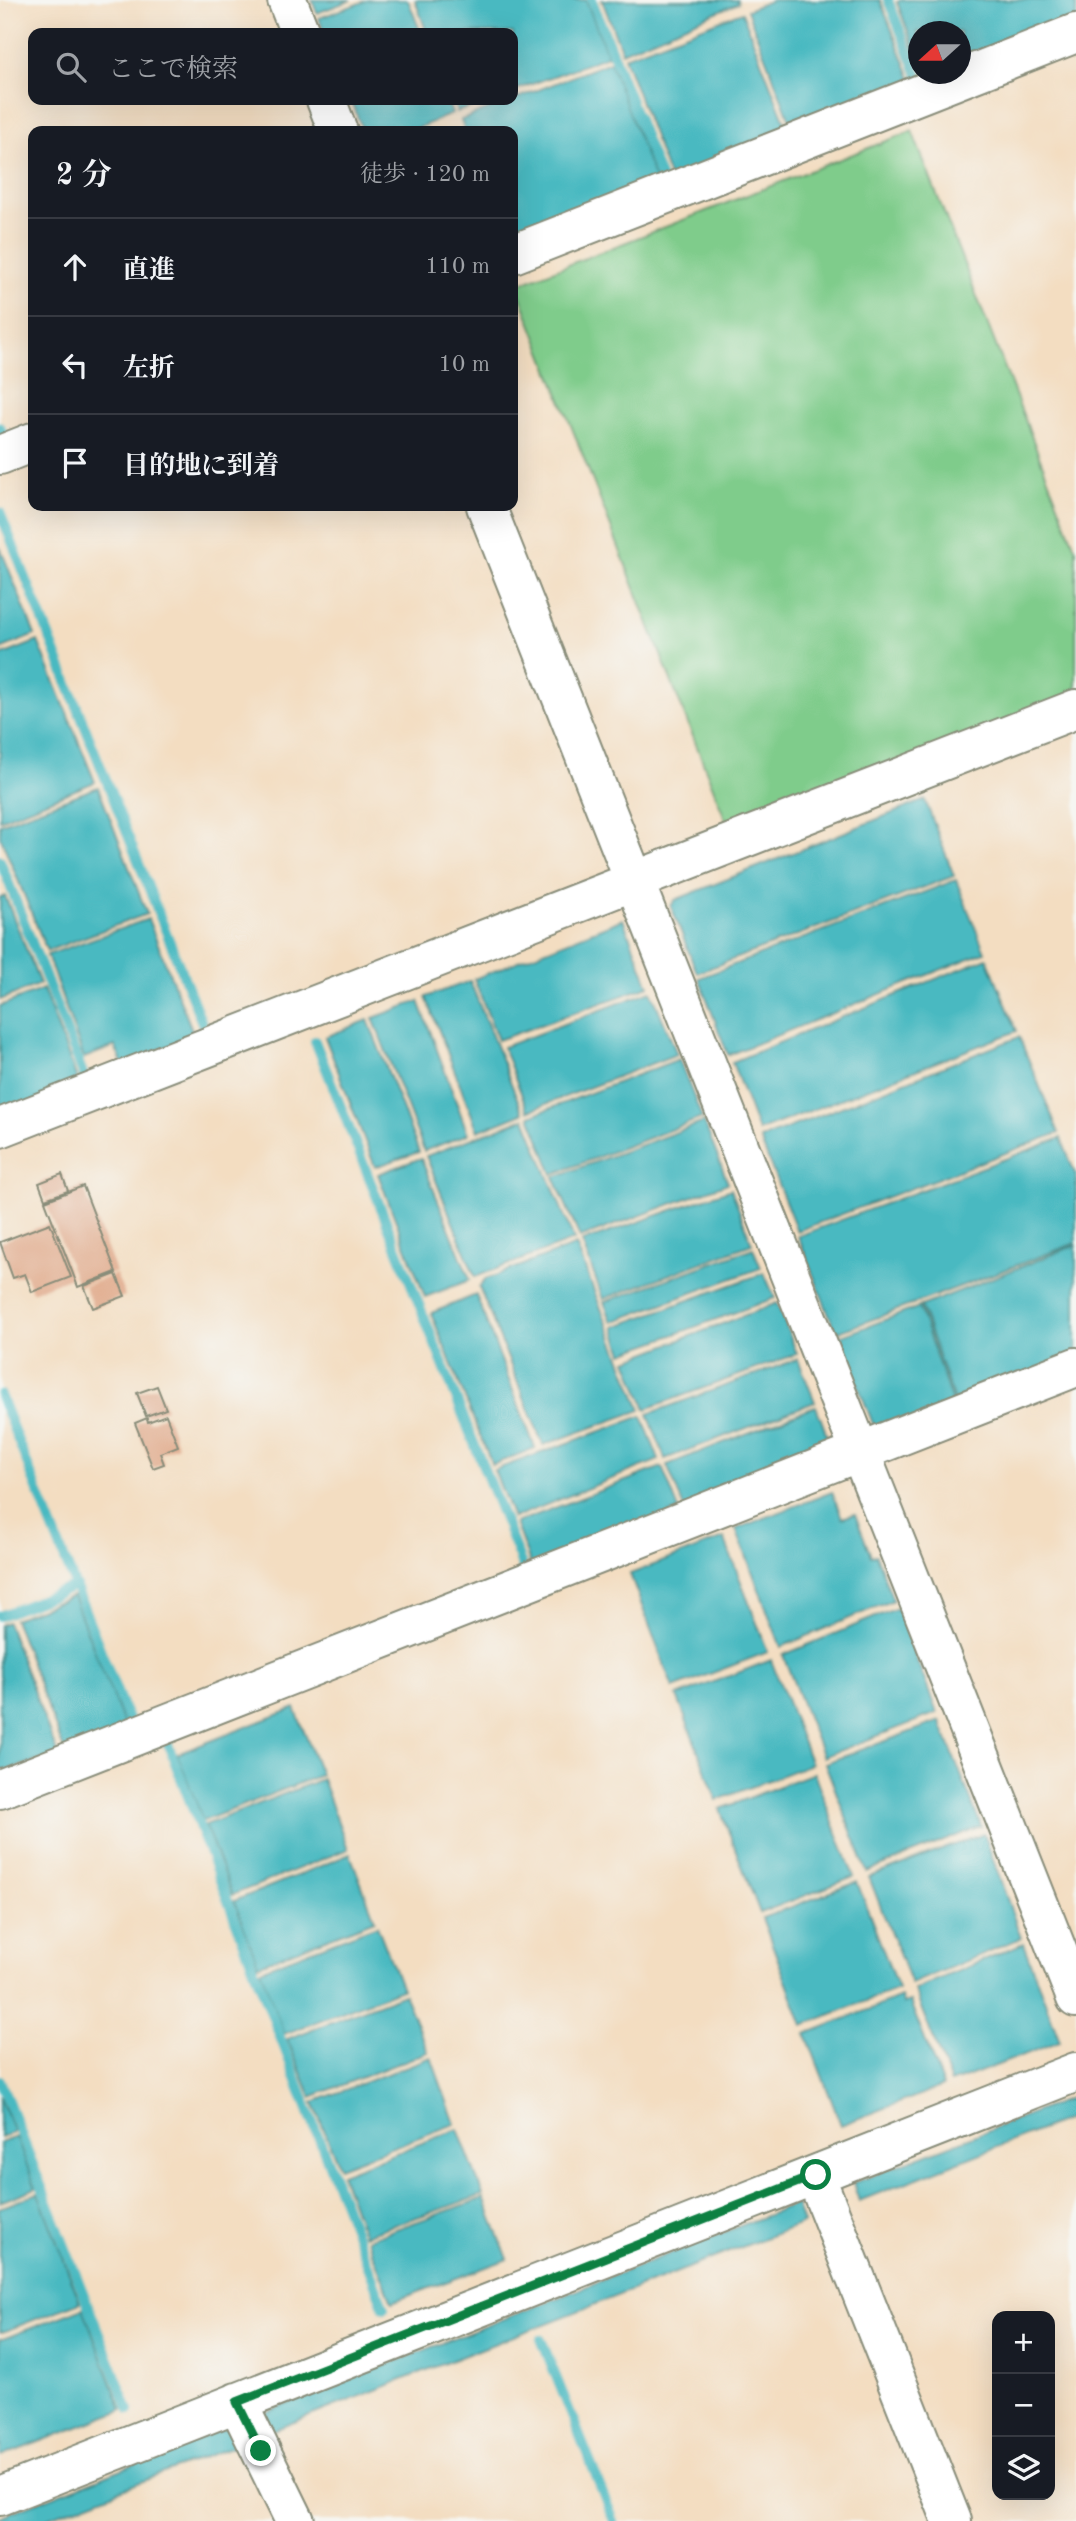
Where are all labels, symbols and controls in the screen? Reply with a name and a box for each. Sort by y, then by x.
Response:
north arrow [908,21,971,84]
search box [28,28,518,105]
icon: search [52,48,90,86]
text: ここで検索 [108,57,238,83]
text: 2 分 [56,161,112,191]
text: 徒歩 · 120 m [360,163,490,186]
icon: ahead [56,248,94,286]
text: 110 m [425,255,490,278]
text: 直進 [123,258,175,284]
icon: left [56,346,94,384]
text: 10 m [439,353,490,376]
text: 左折 [123,356,175,382]
icon: arrive [56,444,94,482]
text: 目的地に到着 [123,454,279,480]
route start [800,2159,831,2190]
map controls [992,2311,1055,2500]
button: + [992,2311,1055,2374]
button: − [992,2374,1055,2437]
route end [245,2435,276,2466]
button: layers [992,2437,1055,2500]

